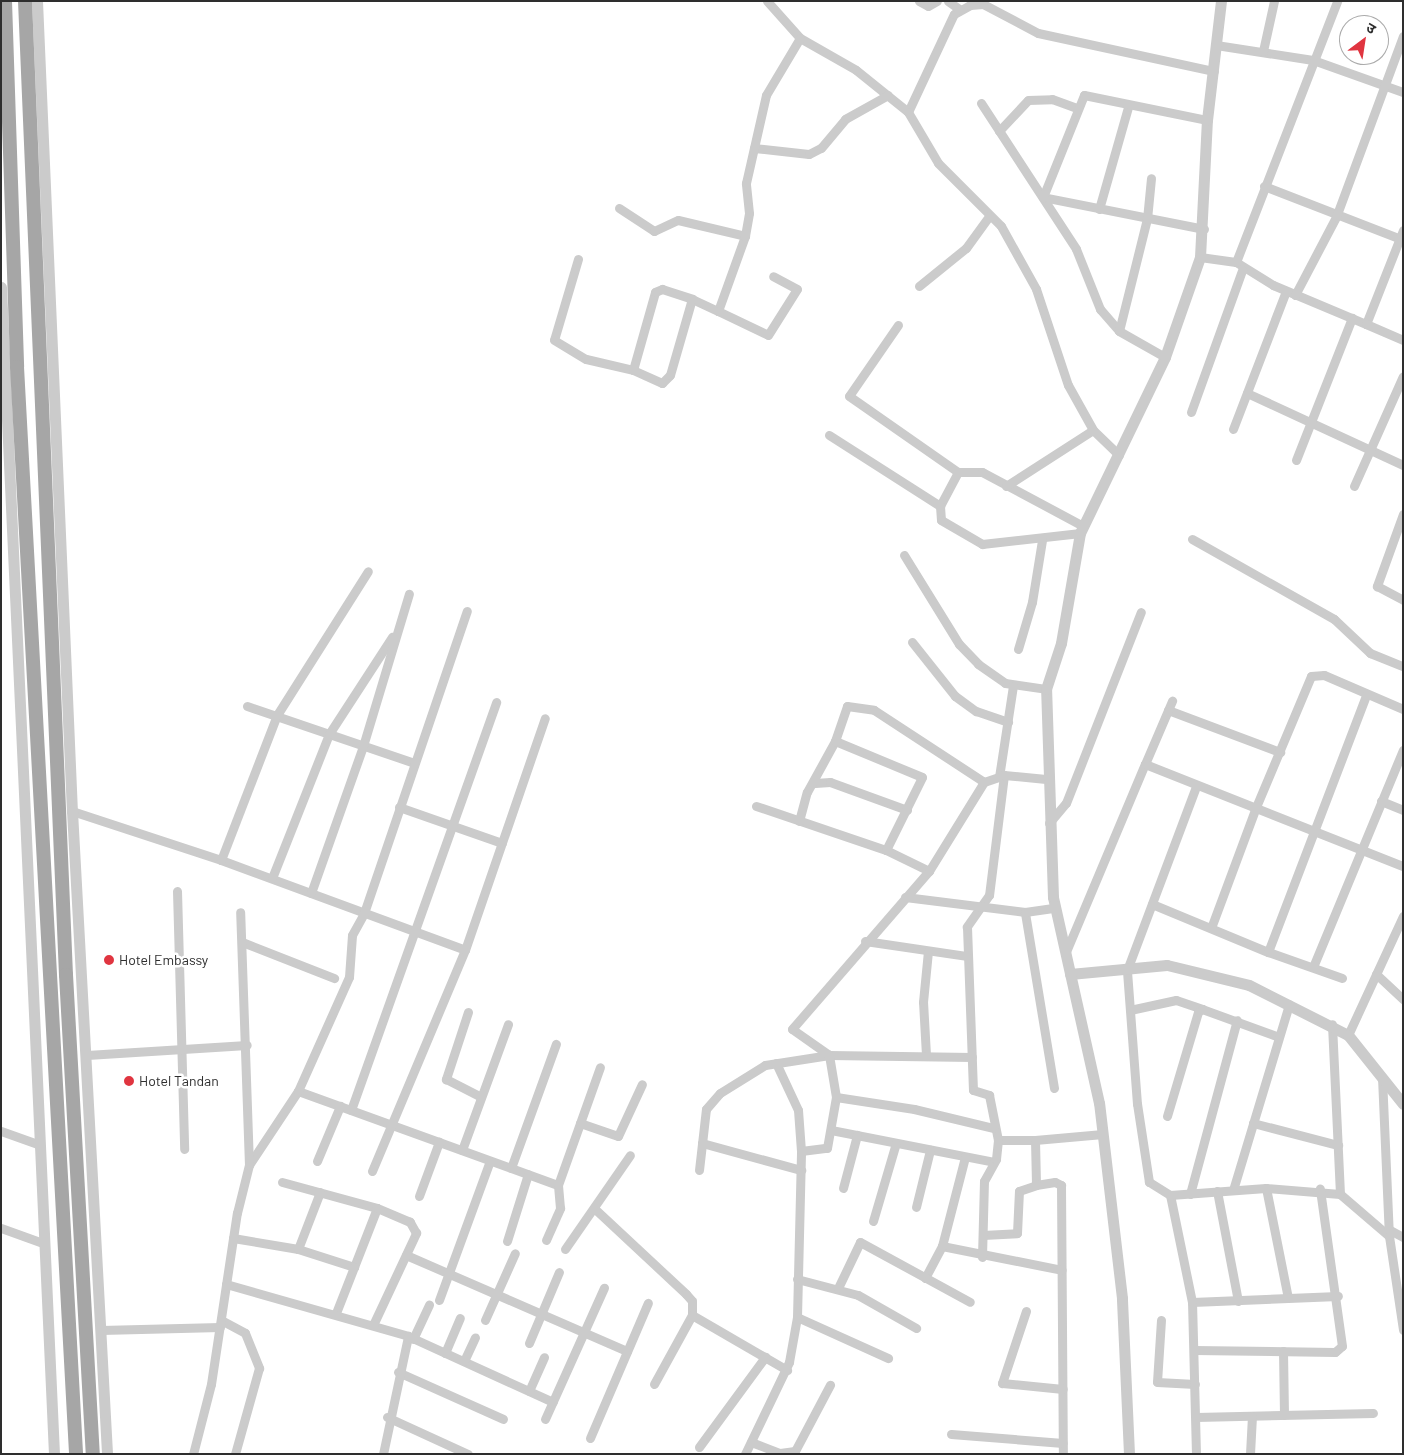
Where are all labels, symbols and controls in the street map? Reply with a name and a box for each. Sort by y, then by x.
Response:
north arrow [1339,15,1389,65]
text: उ [1364,18,1379,37]
place label: Hotel Embassy [119,952,208,968]
marker: Hotel Embassy [103,954,115,966]
place label: Hotel Tandan [139,1073,219,1089]
marker: Hotel Tandan [123,1075,135,1087]

